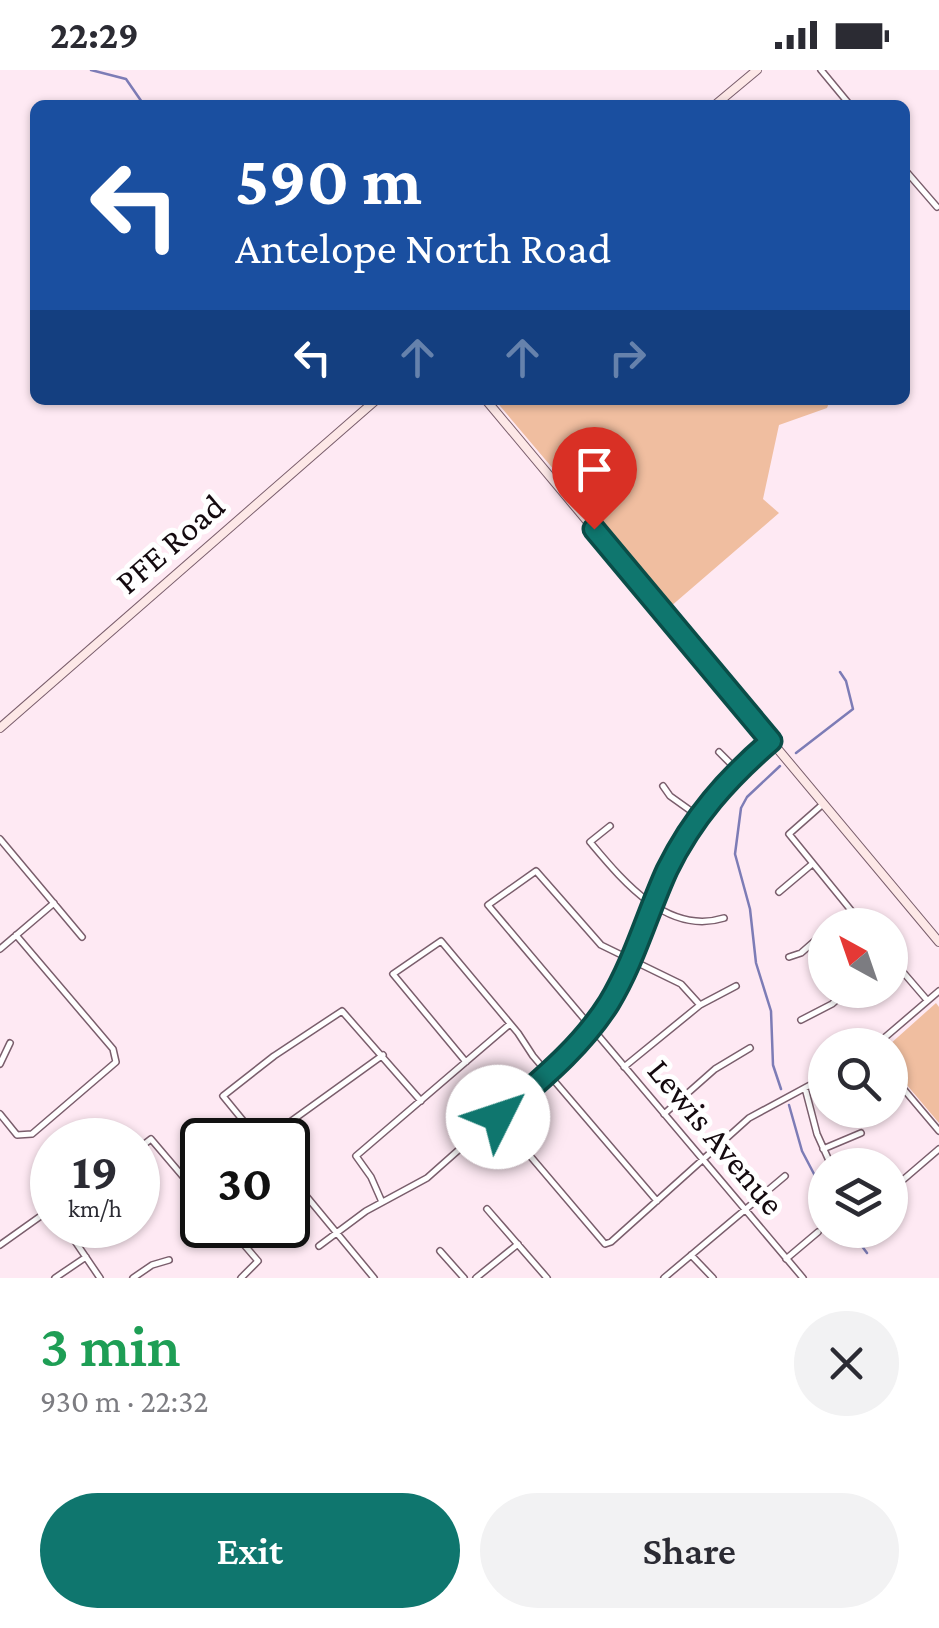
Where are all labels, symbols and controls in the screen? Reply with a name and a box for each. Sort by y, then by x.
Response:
text: 22:29 [50,14,139,56]
icon: left [70,140,200,270]
text: 590 m [235,141,422,219]
text: Antelope North Road [235,223,611,273]
icon: left [285,330,340,385]
icon: ahead [390,330,445,385]
icon: ahead [495,330,550,385]
icon: right [600,330,655,385]
pin [552,427,637,530]
icon: arrive [567,442,622,497]
street label: PFE Road [108,486,232,602]
north arrow [808,908,908,1008]
map controls [808,908,908,1248]
button: search [808,1028,908,1128]
street label: Lewis Avenue [640,1051,792,1223]
position arrow [446,1065,550,1169]
speed limit sign: 30 [180,1118,310,1248]
text: 19 [72,1143,118,1199]
button: layers [808,1148,908,1248]
text: km/h [68,1195,122,1222]
button: close [794,1311,899,1416]
text: 3 min [40,1312,181,1379]
text: 930 m · 22:32 [40,1383,208,1419]
button: Exit [40,1493,460,1608]
button: Share [480,1493,899,1608]

